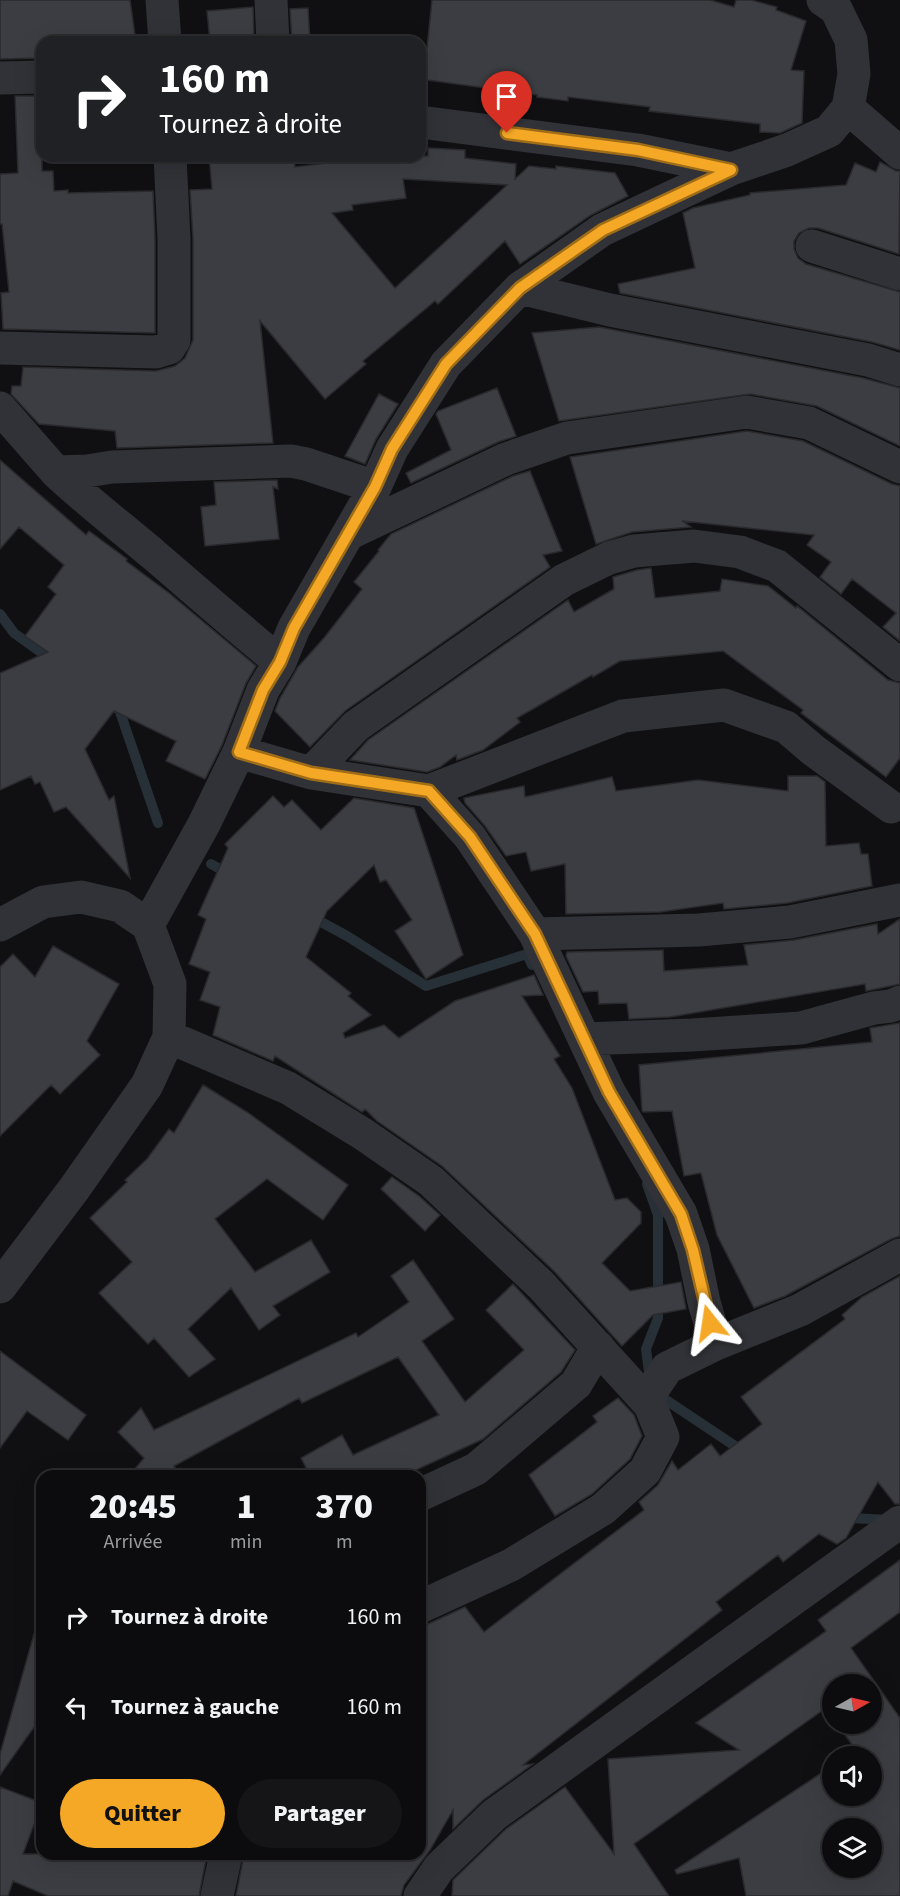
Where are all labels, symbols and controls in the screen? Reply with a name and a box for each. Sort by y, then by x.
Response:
text: 160 m [159,49,270,109]
icon: right [60,60,138,138]
pin [481,71,532,133]
icon: arrive [490,80,523,113]
text: Tournez à droite [159,105,342,144]
position arrow [678,1291,742,1355]
text: 20:45 [89,1481,177,1532]
text: 1 [237,1481,256,1532]
text: 370 [315,1481,373,1532]
text: Arrivée [104,1528,162,1556]
text: min [230,1528,262,1556]
text: m [336,1528,352,1556]
icon: right [60,1601,93,1634]
text: Tournez à droite [111,1601,268,1633]
text: 160 m [347,1601,402,1633]
north arrow [822,1674,882,1734]
map controls [822,1674,882,1878]
icon: left [60,1691,93,1724]
text: Tournez à gauche [111,1691,279,1723]
text: 160 m [347,1691,402,1723]
button: sound [822,1746,882,1806]
button: Quitter [60,1779,225,1848]
button: Partager [237,1779,402,1848]
button: layers [822,1818,882,1878]

